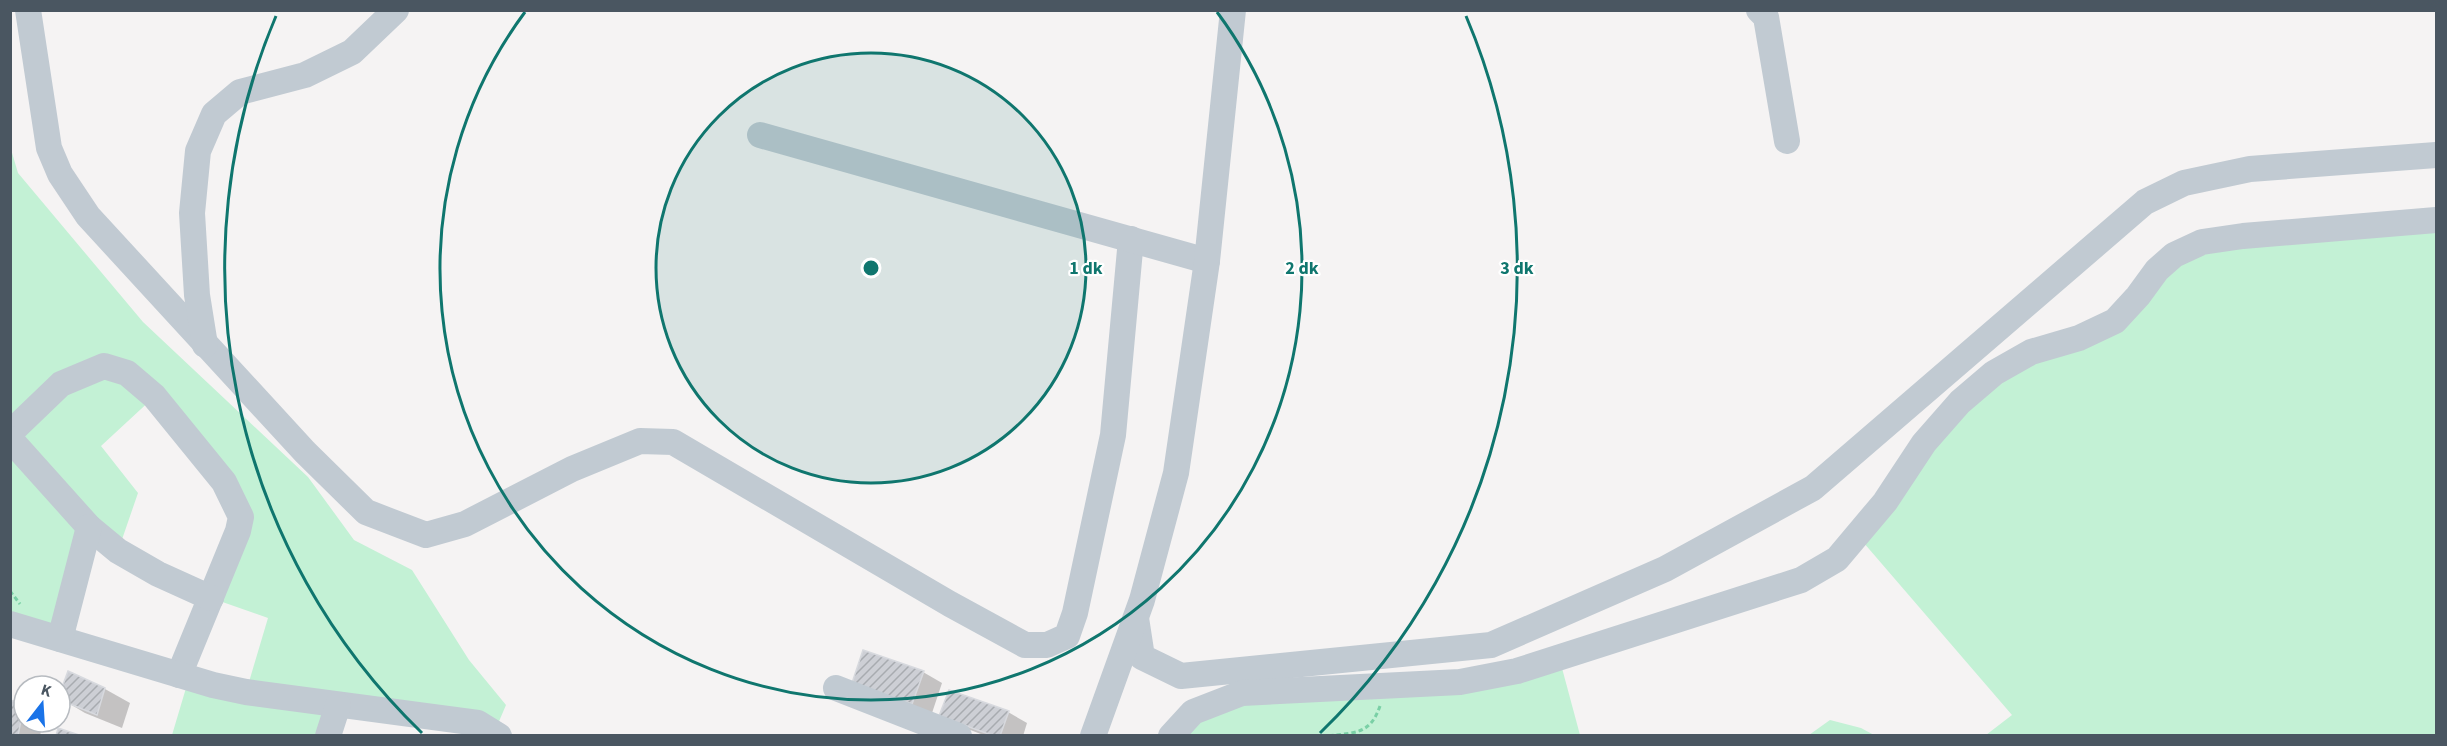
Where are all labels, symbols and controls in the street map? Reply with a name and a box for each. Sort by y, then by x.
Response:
text: 1 dk [1069,256,1103,281]
text: 2 dk [1285,256,1319,281]
text: 3 dk [1500,256,1534,281]
centre of rings [861,258,881,278]
north arrow [12,674,72,734]
text: K [38,679,54,703]

